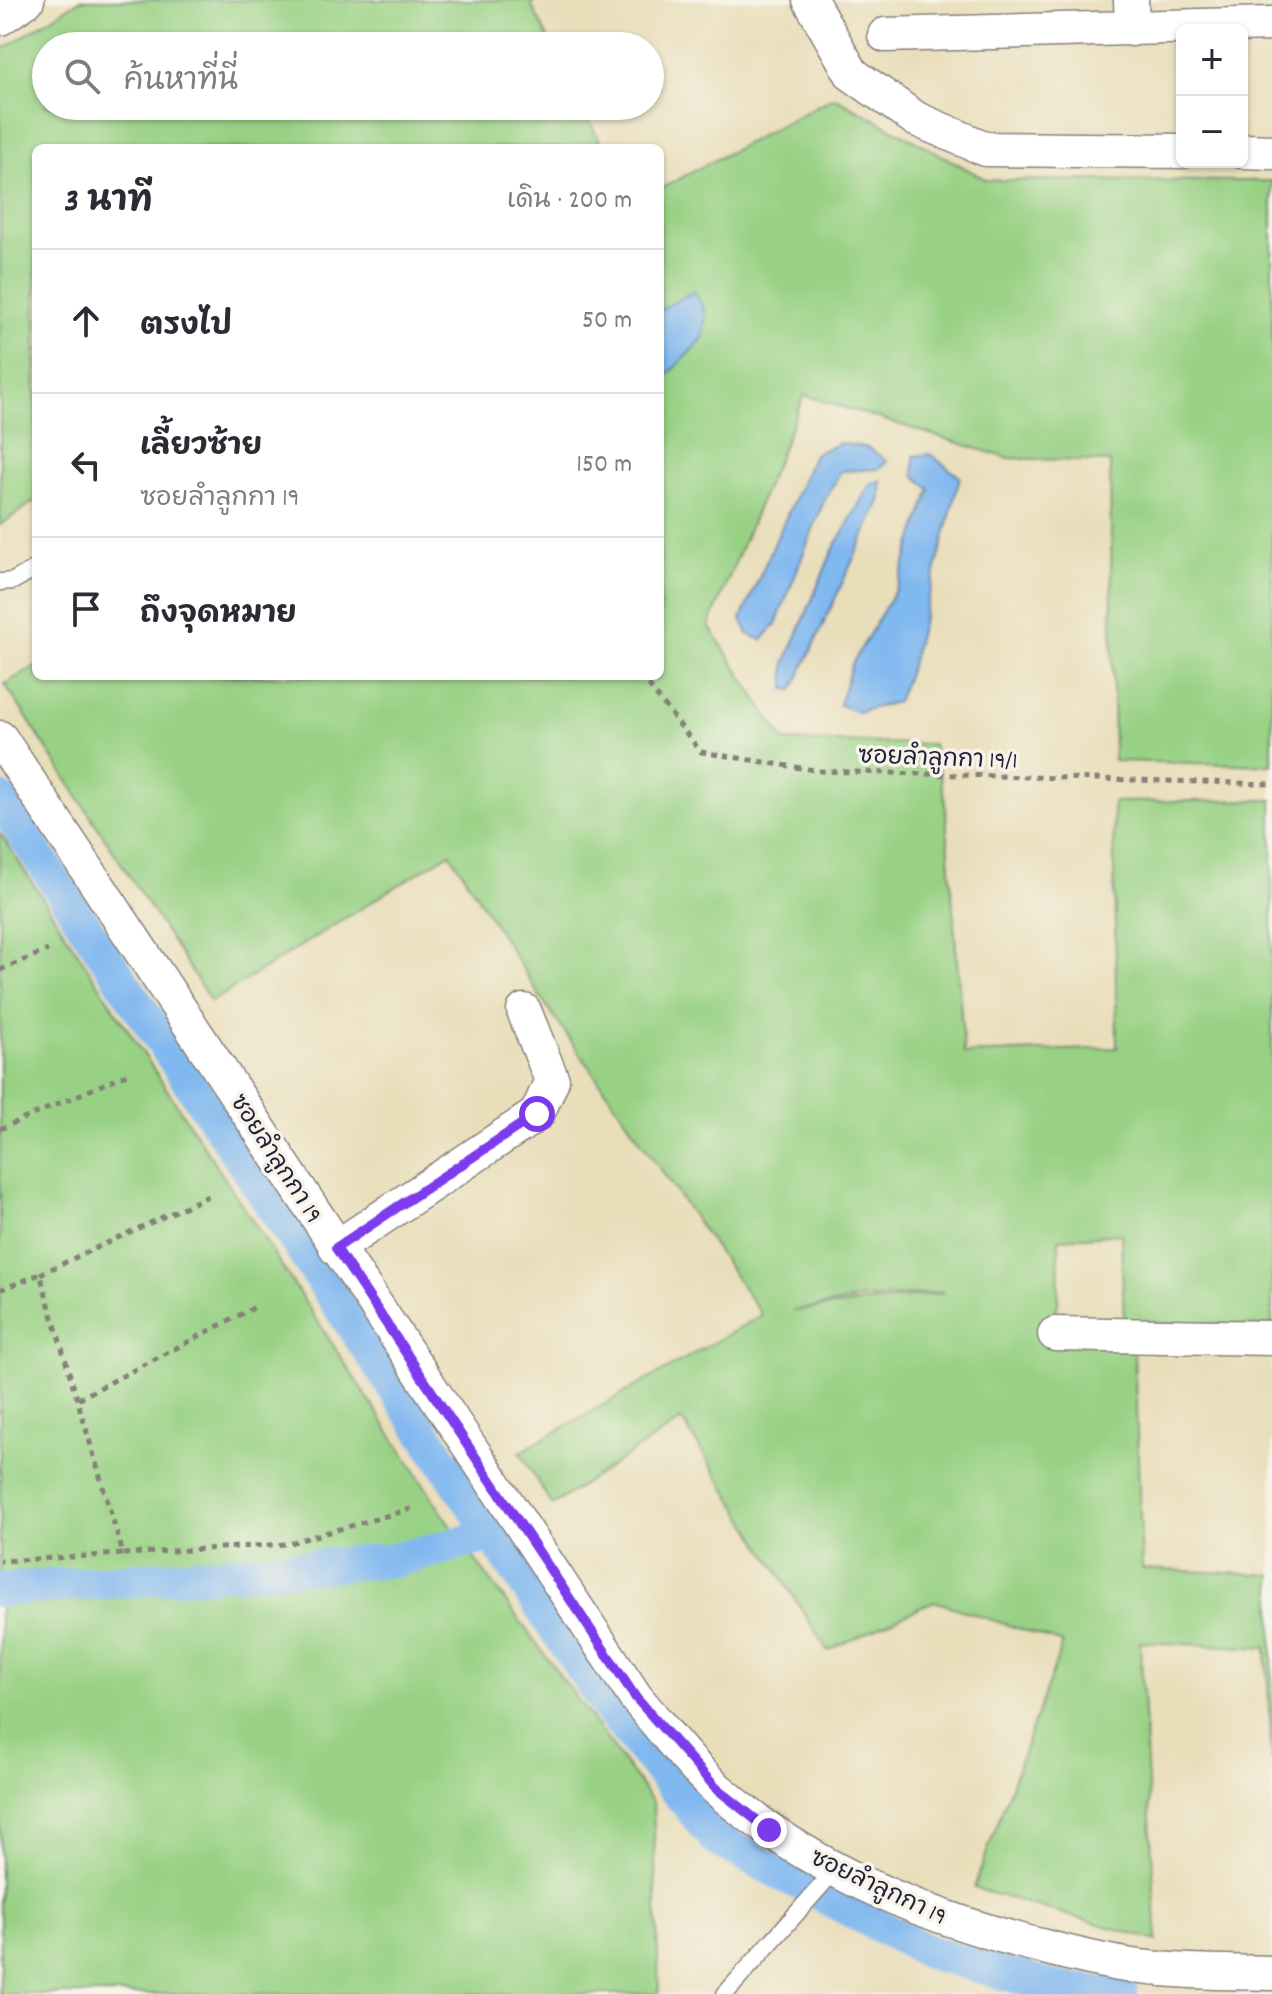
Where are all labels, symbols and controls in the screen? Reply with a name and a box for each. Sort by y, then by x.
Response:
map controls [1176,24,1248,168]
button: + [1176,24,1248,96]
search box [32,32,664,120]
icon: search [60,54,104,98]
text: ค้นหาที่นี่ [124,62,238,105]
button: − [1176,96,1248,168]
text: 3 นาที [64,179,152,228]
text: เดิน · 200 m [507,183,632,220]
icon: ahead [64,299,108,343]
text: 50 m [582,303,632,340]
text: ตรงไป [140,307,232,350]
text: เลี้ยวซ้าย [140,427,262,470]
icon: left [64,443,108,487]
text: 150 m [576,447,632,484]
text: ซอยลำลูกกา 19 [140,481,300,518]
icon: arrive [64,587,108,631]
text: ถึงจุดหมาย [140,595,297,638]
street label: ซอยลำลูกกา 19/1 [858,738,1018,780]
street label: ซอยลำลูกกา 19 [220,1088,331,1231]
route start [519,1096,555,1132]
route end [751,1812,787,1848]
street label: ซอยลำลูกกา 19 [804,1840,952,1935]

